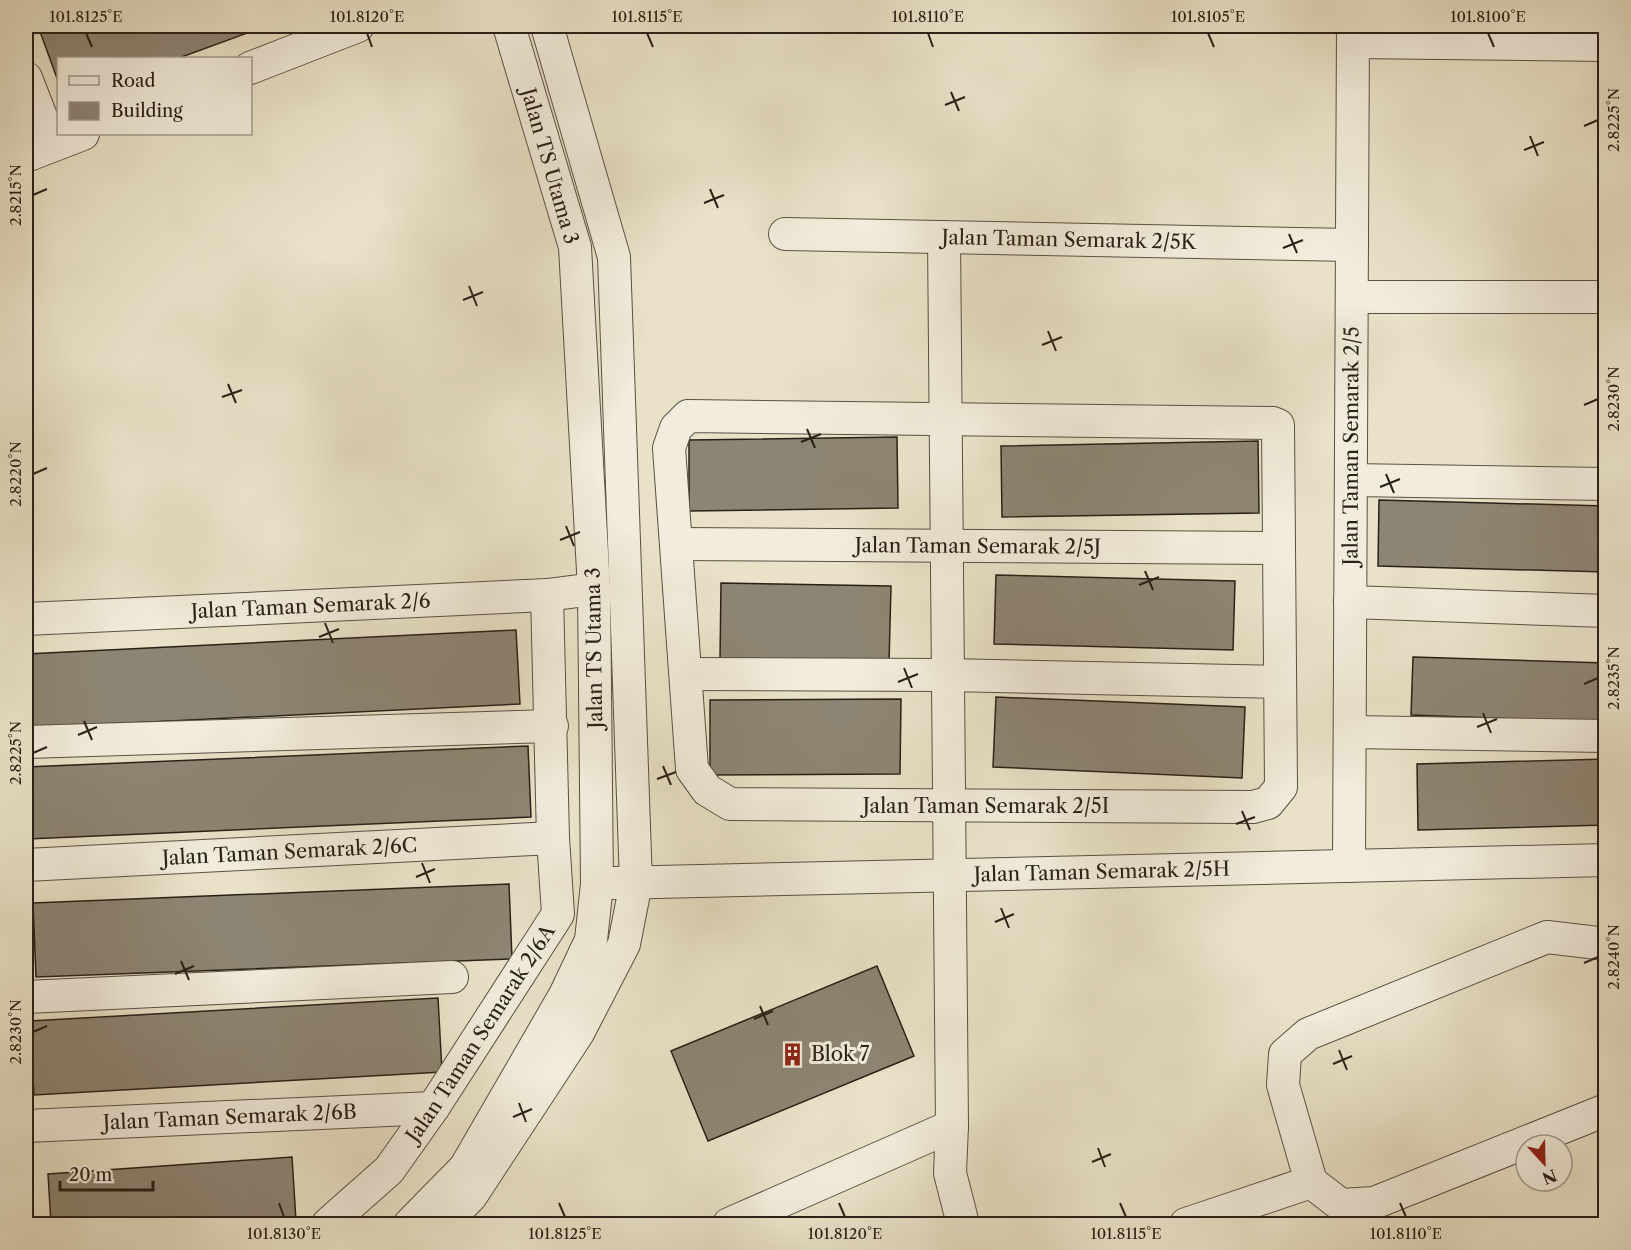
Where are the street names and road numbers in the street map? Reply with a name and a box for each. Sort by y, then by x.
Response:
street label: Jalan TS Utama 3 [515,82,584,247]
street label: Jalan Taman Semarak 2/5K [938,225,1198,254]
street label: Jalan Taman Semarak 2/5 [1338,326,1364,569]
street label: Jalan Taman Semarak 2/5J [852,533,1101,559]
street label: Jalan TS Utama 3 [581,567,607,732]
street label: Jalan Taman Semarak 2/6 [187,588,431,624]
street label: Jalan Taman Semarak 2/5I [860,794,1109,818]
street label: Jalan Taman Semarak 2/6C [159,833,418,870]
street label: Jalan Taman Semarak 2/5H [971,857,1230,887]
street label: Jalan Taman Semarak 2/6A [399,919,561,1149]
street label: Jalan Taman Semarak 2/6B [99,1099,357,1135]

